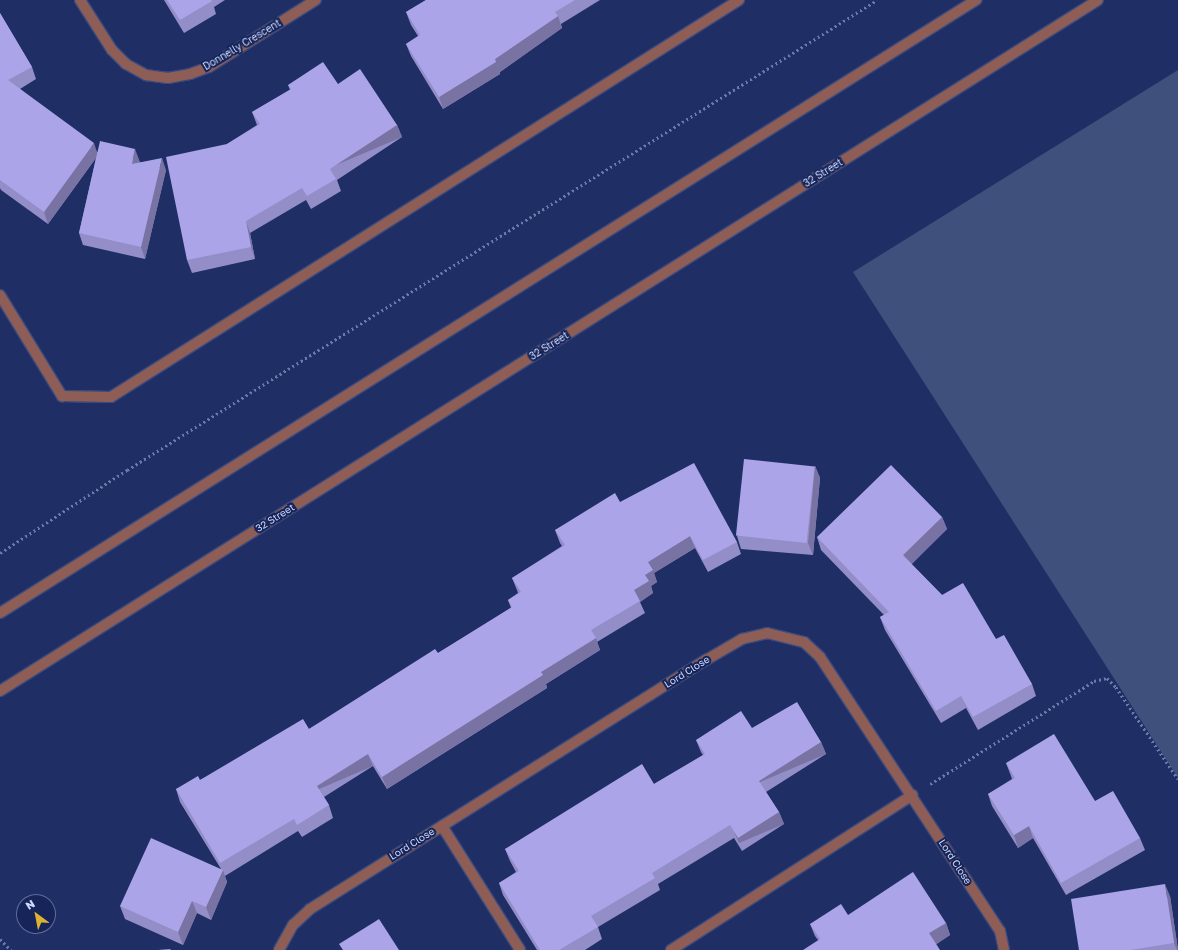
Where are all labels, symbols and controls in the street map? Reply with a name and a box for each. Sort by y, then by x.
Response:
street label: Donnelly Crescent [201,17,283,73]
street label: 32 Street [801,156,845,190]
street label: 32 Street [527,329,571,363]
street label: 32 Street [253,501,297,535]
street label: Lord Close [662,653,712,691]
street label: Lord Close [387,825,437,863]
street label: Lord Close [936,837,974,887]
north arrow [16,894,56,934]
text: N [23,897,37,912]

